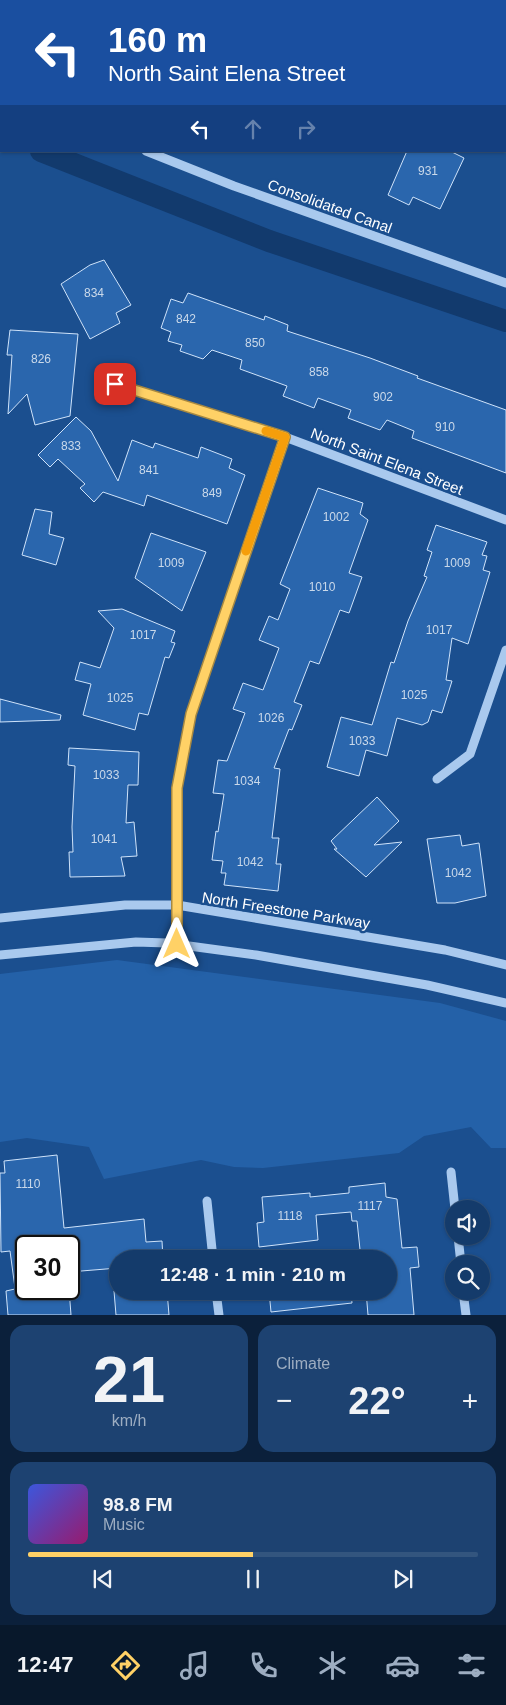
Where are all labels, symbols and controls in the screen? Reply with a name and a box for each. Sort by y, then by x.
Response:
icon: left [25,20,90,85]
text: 160 m [108,20,207,59]
text: North Saint Elena Street [108,61,345,86]
icon: left [186,115,214,143]
icon: ahead [239,115,267,143]
icon: right [292,115,320,143]
house number: 931 [418,164,438,178]
street label: Consolidated Canal [266,176,394,236]
house number: 834 [84,286,104,300]
house number: 842 [176,312,196,326]
house number: 850 [245,336,265,350]
house number: 826 [31,352,51,366]
pin [94,363,136,405]
house number: 858 [309,365,329,379]
icon: arrive [101,370,129,398]
house number: 902 [373,390,393,404]
house number: 910 [435,420,455,434]
street label: North Saint Elena Street [308,424,466,498]
house number: 833 [61,439,81,453]
house number: 841 [139,463,159,477]
house number: 849 [202,486,222,500]
house number: 1002 [323,510,350,524]
house number: 1009 [158,556,185,570]
house number: 1009 [444,556,471,570]
house number: 1010 [309,580,336,594]
house number: 1017 [426,623,453,637]
house number: 1017 [130,628,157,642]
house number: 1025 [401,688,428,702]
house number: 1025 [107,691,134,705]
house number: 1026 [258,711,285,725]
house number: 1033 [349,734,376,748]
house number: 1033 [93,768,120,782]
house number: 1034 [234,774,261,788]
house number: 1041 [91,832,118,846]
house number: 1042 [237,855,264,869]
house number: 1042 [445,866,472,880]
street label: North Freestone Parkway [201,888,372,932]
position arrow [150,917,202,969]
house number: 1110 [16,1177,41,1191]
house number: 1117 [358,1199,383,1213]
map controls [445,1200,490,1300]
button: sound [445,1200,490,1245]
house number: 1118 [278,1209,303,1223]
speed limit sign: 30 [15,1235,80,1300]
button: search [445,1255,490,1300]
text: 12:48 · 1 min · 210 m [160,1264,346,1285]
text: 21 [93,1343,165,1416]
text: Climate [276,1355,330,1372]
text: 22° [348,1380,406,1422]
text: − [276,1385,292,1416]
text: + [462,1385,478,1416]
text: km/h [112,1412,146,1429]
text: 98.8 FM [103,1494,173,1515]
text: Music [103,1516,145,1533]
icon: previous [89,1565,117,1593]
icon: pause [239,1565,267,1593]
icon: next [389,1565,417,1593]
icon: directions [108,1648,143,1683]
icon: music [177,1648,212,1683]
icon: phone [246,1648,281,1683]
icon: climate [315,1648,350,1683]
icon: car [385,1648,420,1683]
icon: filters [454,1648,489,1683]
text: 12:47 [17,1652,73,1677]

